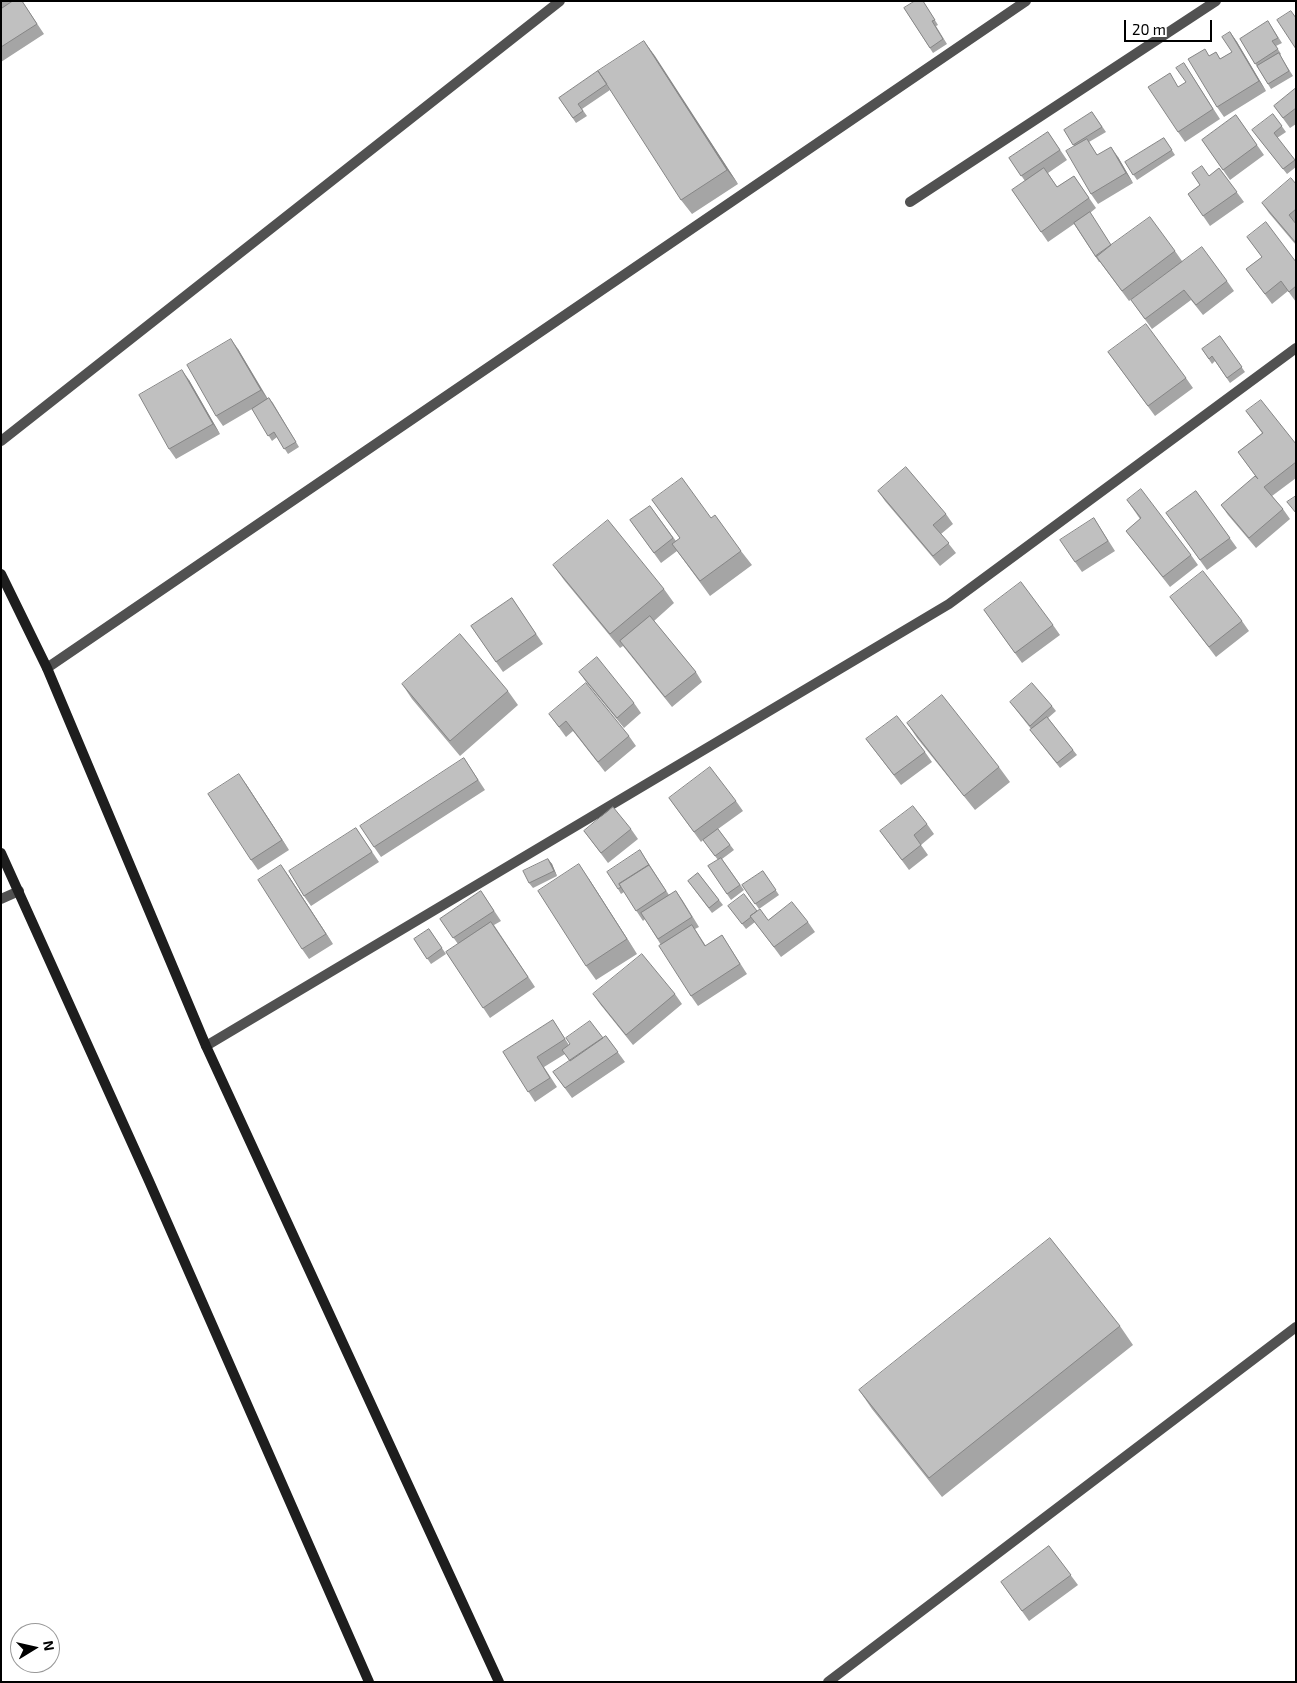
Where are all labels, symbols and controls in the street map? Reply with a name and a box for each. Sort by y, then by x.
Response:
scale bar [1127,10,1214,42]
text: 20 m [1132,20,1166,38]
north arrow [10,1623,60,1673]
text: N [40,1639,59,1652]

